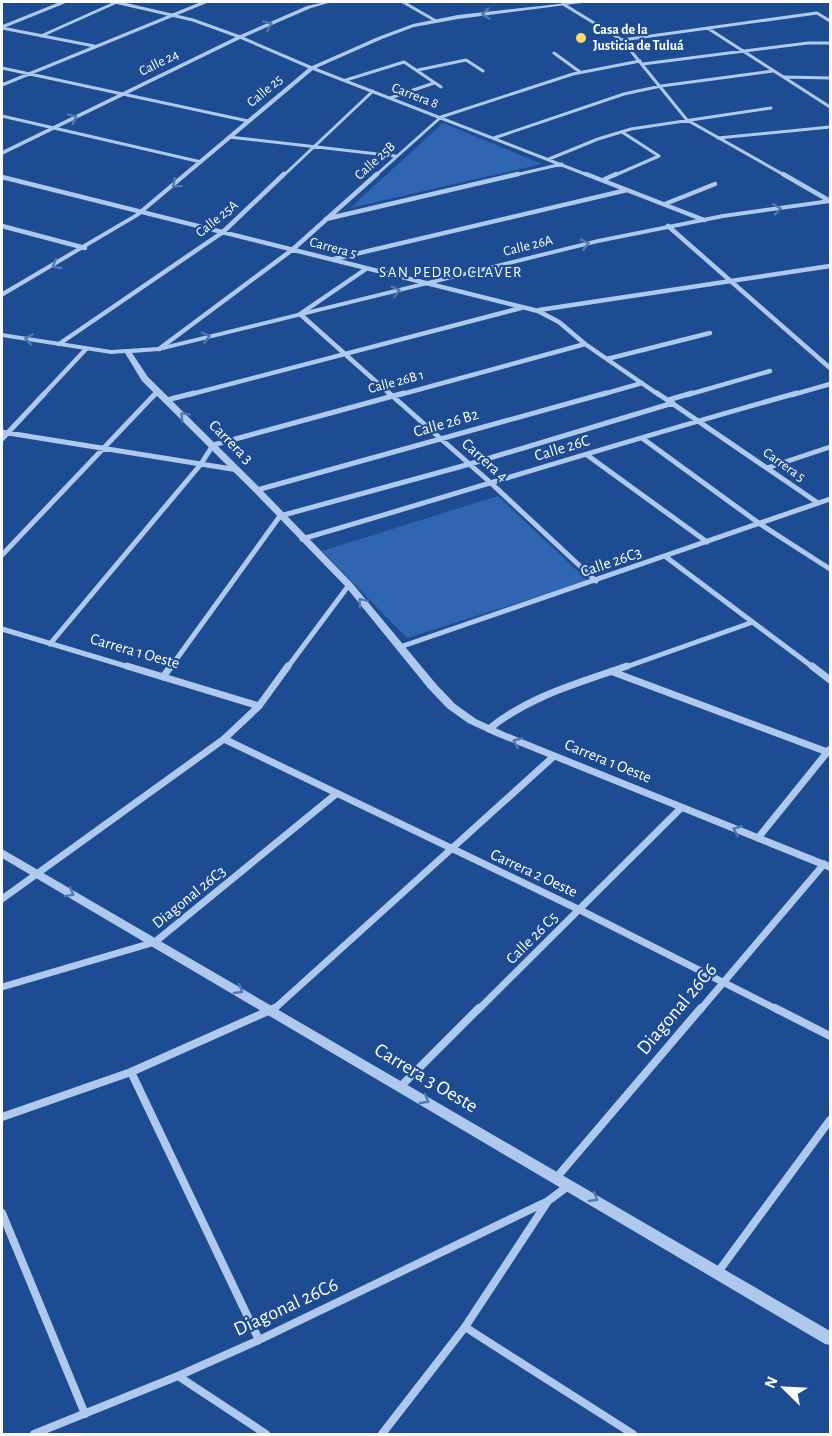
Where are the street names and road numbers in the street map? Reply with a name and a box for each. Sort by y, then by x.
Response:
street label: Calle 24 [137,47,181,79]
street label: Calle 25 [245,72,286,110]
street label: Carrera 8 [390,81,440,111]
street label: Calle 25B [352,139,398,183]
street label: Calle 25A [193,198,241,240]
street label: Calle 26A [502,233,554,259]
street label: Carrera 5 [308,235,358,261]
street label: Calle 26B 1 [367,368,425,396]
street label: Calle 26 B2 [412,406,480,440]
street label: Carrera 3 [206,417,256,467]
street label: Calle 26C [533,432,591,464]
street label: Carrera 4 [459,435,511,485]
street label: Carrera 5 [760,445,808,485]
street label: Calle 26C3 [578,544,644,580]
street label: Carrera 1 Oeste [89,631,181,671]
street label: Carrera 1 Oeste [562,736,654,786]
street label: Carrera 2 Oeste [488,846,580,900]
street label: Diagonal 26C3 [149,863,229,931]
street label: Calle 26 C5 [503,909,561,967]
street label: Diagonal 26C6 [633,959,721,1059]
street label: Carrera 3 Oeste [371,1039,481,1117]
street label: Diagonal 26C6 [231,1274,341,1340]

